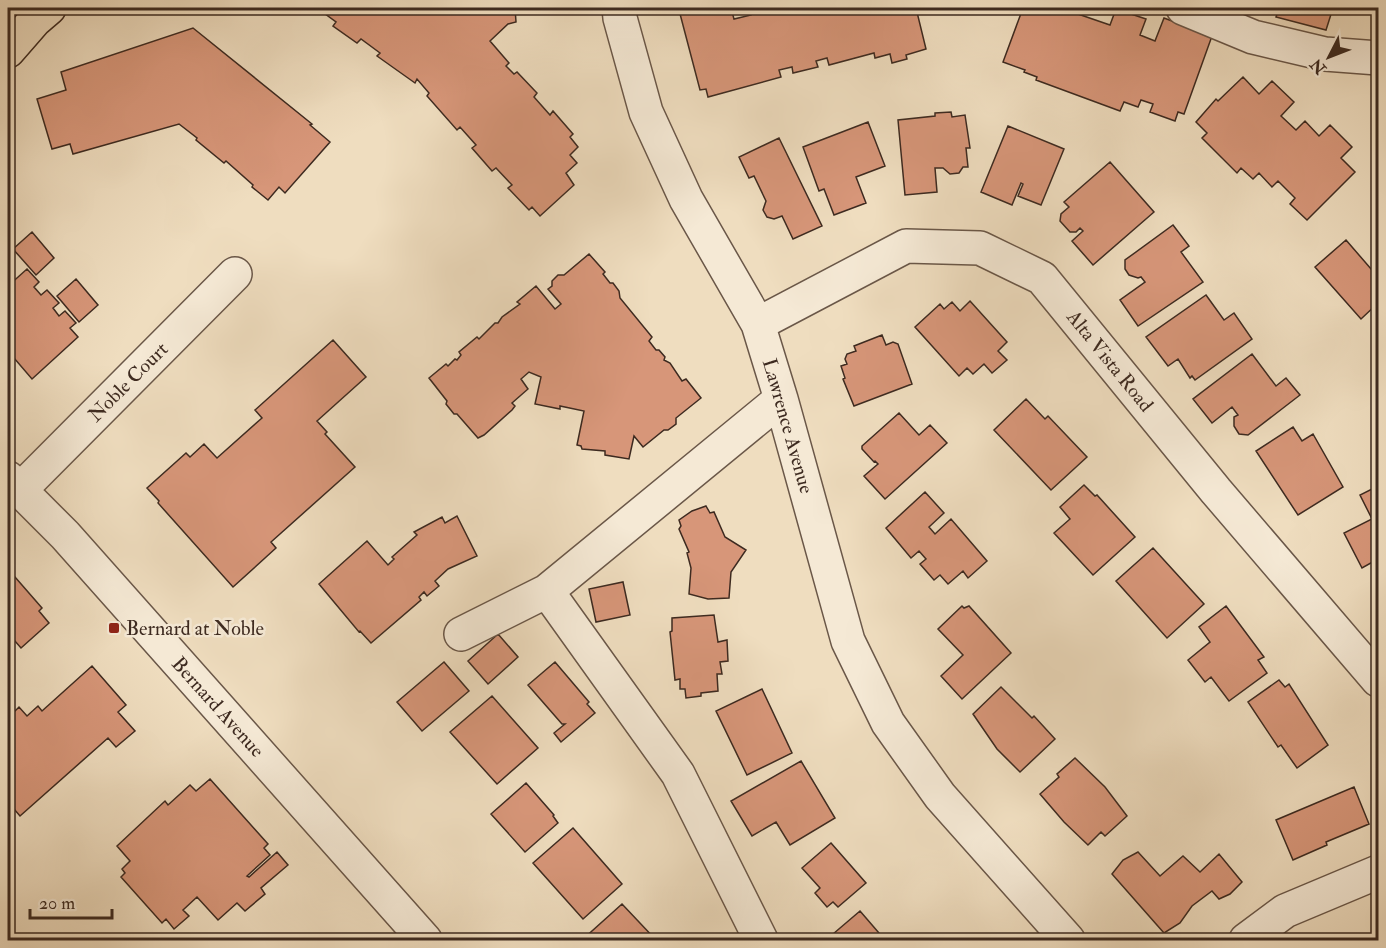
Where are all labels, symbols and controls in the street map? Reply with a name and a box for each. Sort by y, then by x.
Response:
north arrow [1299,27,1359,87]
text: N [1306,54,1331,79]
street label: Alta Vista Road [1061,304,1159,417]
street label: Noble Court [83,336,174,427]
street label: Lawrence Avenue [757,356,819,496]
place label: Bernard at Noble [126,616,264,641]
marker: Bernard at Noble [107,621,121,635]
street label: Bernard Avenue [166,652,270,762]
scale bar [30,882,112,920]
text: 20 m [39,892,75,915]

